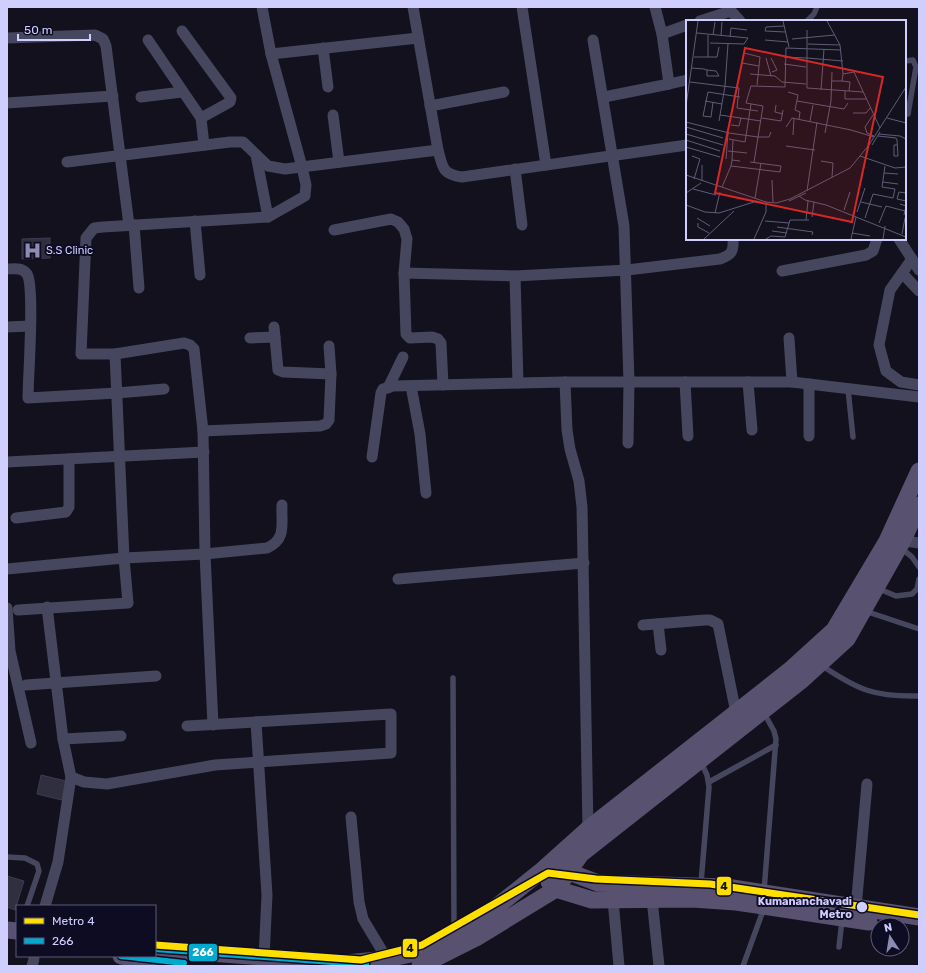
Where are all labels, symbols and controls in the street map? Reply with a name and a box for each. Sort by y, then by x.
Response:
scale bar [18,16,90,42]
inset map [686,20,906,240]
text: 50 m [24,23,52,37]
hospital icon: S.S Clinic [23,240,43,260]
place label: S.S Clinic [46,244,93,257]
line badge: 4 [716,876,732,896]
text: 4 [720,880,728,893]
place label: Kumananchavadi Metro [758,895,852,921]
marker: Kumananchavadi Metro [855,900,869,914]
legend [16,905,156,957]
text: Metro 4 [52,914,95,928]
north arrow [870,917,910,957]
text: N [883,921,893,935]
text: 266 [52,934,74,948]
line badge: 4 [402,938,418,958]
text: 4 [406,942,414,955]
line badge: 266 [188,943,218,962]
text: 266 [192,946,214,959]

